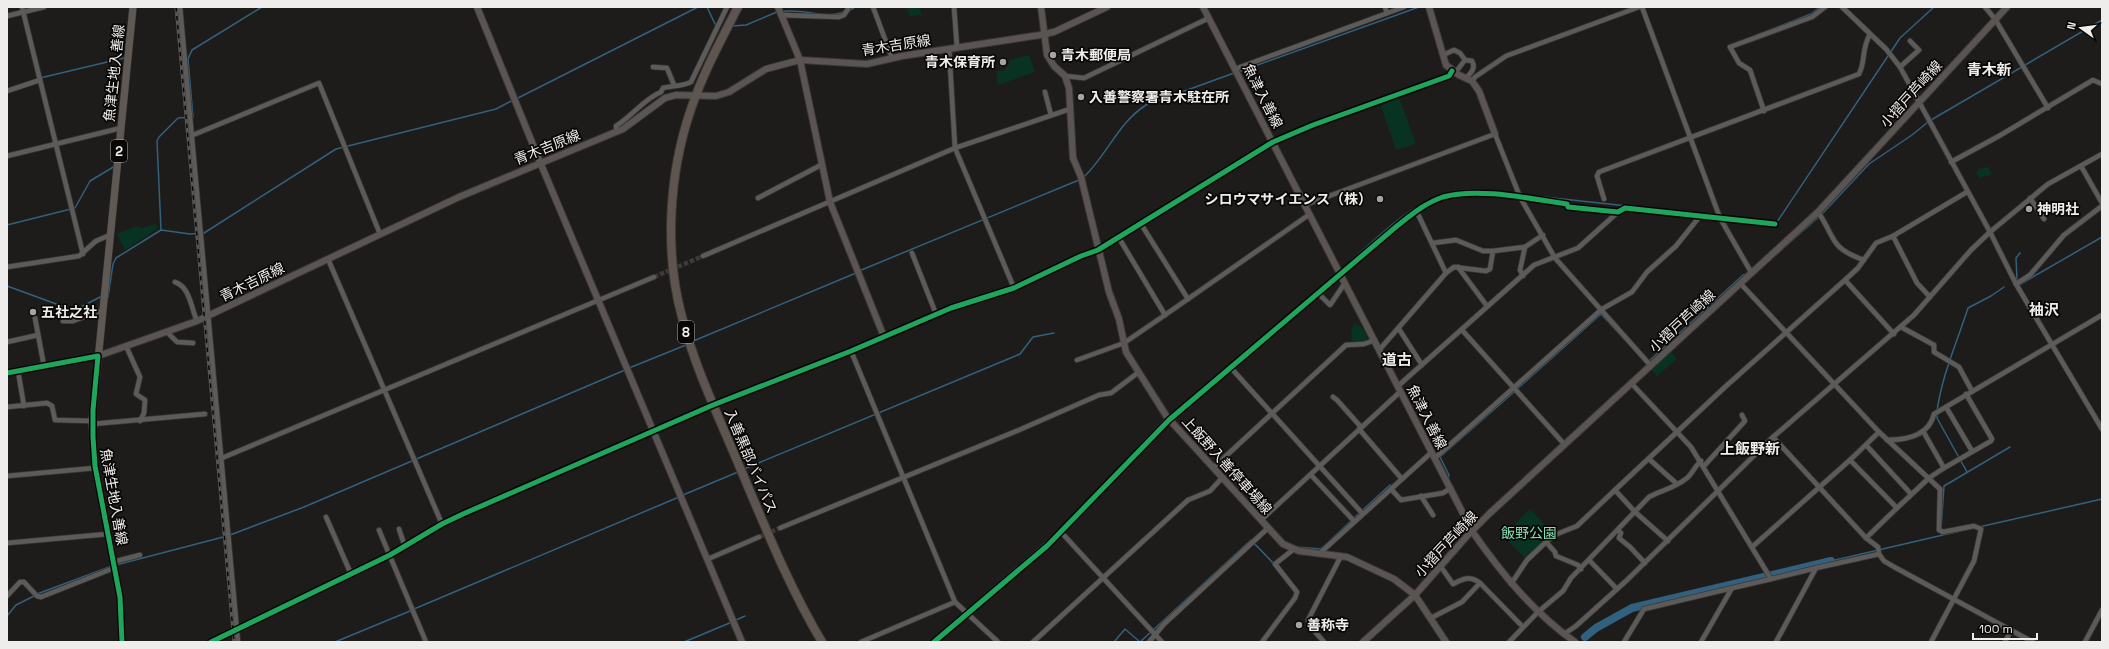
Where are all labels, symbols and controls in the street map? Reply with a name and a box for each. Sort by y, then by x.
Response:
north arrow [2061,8,2101,48]
text: N [2064,20,2079,31]
street label: 魚津生地入善線 [100,23,128,123]
street label: 青木吉原線 [860,31,932,59]
place label: 青木郵便局 [1061,46,1131,64]
marker: 青木郵便局 [1048,50,1058,60]
place label: 青木保育所 [925,53,995,71]
marker: 青木保育所 [998,57,1008,67]
street label: 小摺戸芦崎線 [1876,57,1946,131]
district label: 青木新 [1966,60,2012,79]
street label: 魚津入善線 [1239,61,1287,131]
place label: 入善警察署青木駐在所 [1089,88,1229,106]
marker: 入善警察署青木駐在所 [1076,92,1086,102]
street label: 青木吉原線 [511,126,583,168]
road number: 2 [111,140,127,162]
place label: シロウマサイエンス（株） [1204,190,1372,208]
marker: シロウマサイエンス（株） [1375,194,1385,204]
place label: 神明社 [2037,200,2079,218]
marker: 神明社 [2024,204,2034,214]
street label: 青木吉原線 [217,259,287,305]
street label: 小摺戸芦崎線 [1645,286,1719,356]
district label: 袖沢 [2029,300,2059,319]
place label: 五社之社 [41,303,97,321]
marker: 五社之社 [28,307,38,317]
road number: 8 [678,321,694,343]
district label: 道古 [1382,350,1412,369]
street label: 魚津入善線 [1403,382,1451,452]
street label: 入善黒部バイパス [721,406,781,516]
street label: 上飯野入善停車場線 [1178,412,1276,518]
district label: 上飯野新 [1720,439,1780,458]
street label: 魚津生地入善線 [97,447,131,547]
street label: 小摺戸芦崎線 [1411,507,1481,581]
park label: 飯野公園 [1501,524,1557,542]
scale bar [1973,615,2037,641]
place label: 善称寺 [1307,616,1349,634]
marker: 善称寺 [1294,620,1304,630]
text: 100 m [1979,621,2013,637]

